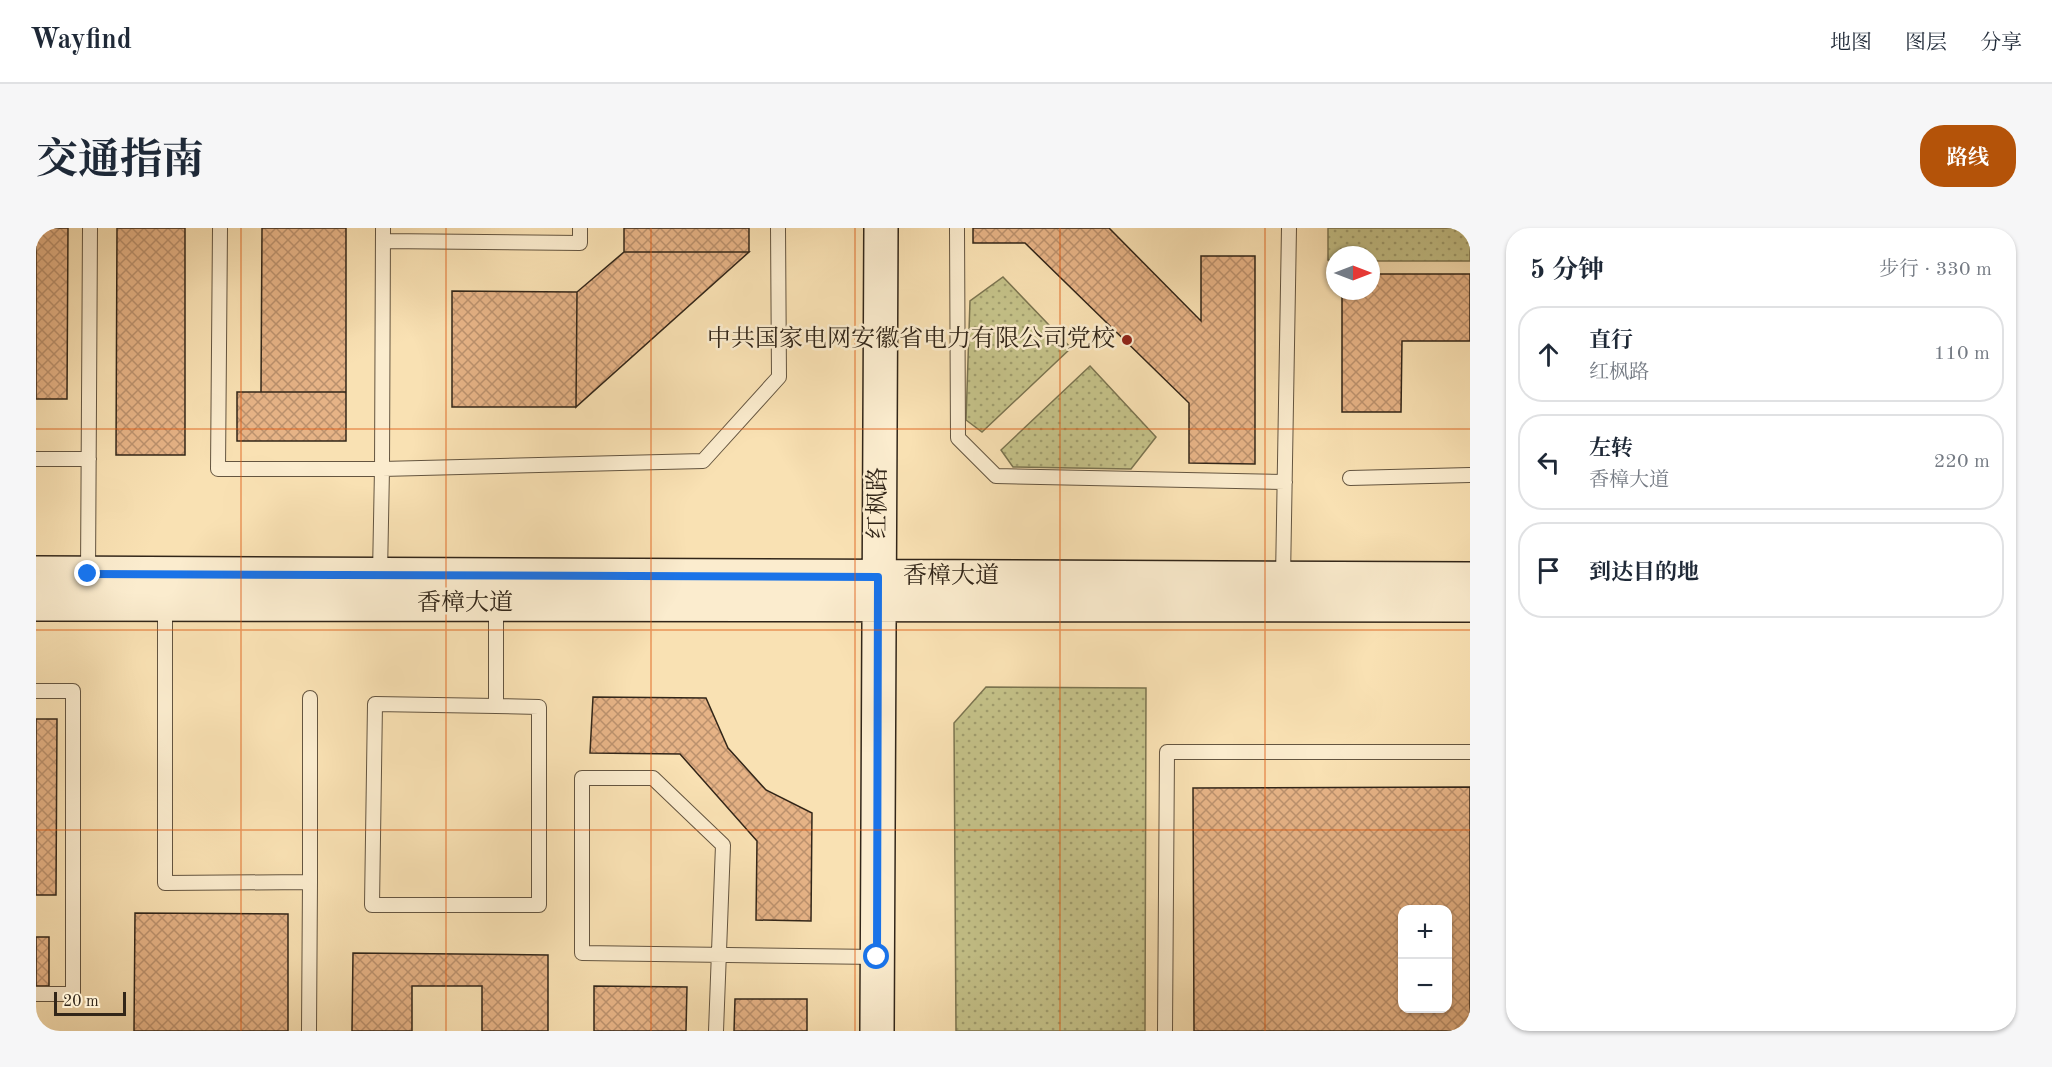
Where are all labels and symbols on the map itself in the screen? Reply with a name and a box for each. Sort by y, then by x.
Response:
north arrow [1326,246,1380,300]
place label: 中共国家电网安徽省电力有限公司党校 [707,325,1115,352]
marker: 中共国家电网安徽省电力有限公司党校 [1120,333,1134,347]
street label: 红枫路 [864,467,891,539]
route end [74,560,100,586]
street label: 香樟大道 [903,562,999,589]
street label: 香樟大道 [417,589,513,616]
route start [863,943,889,969]
scale bar [54,989,126,1016]

